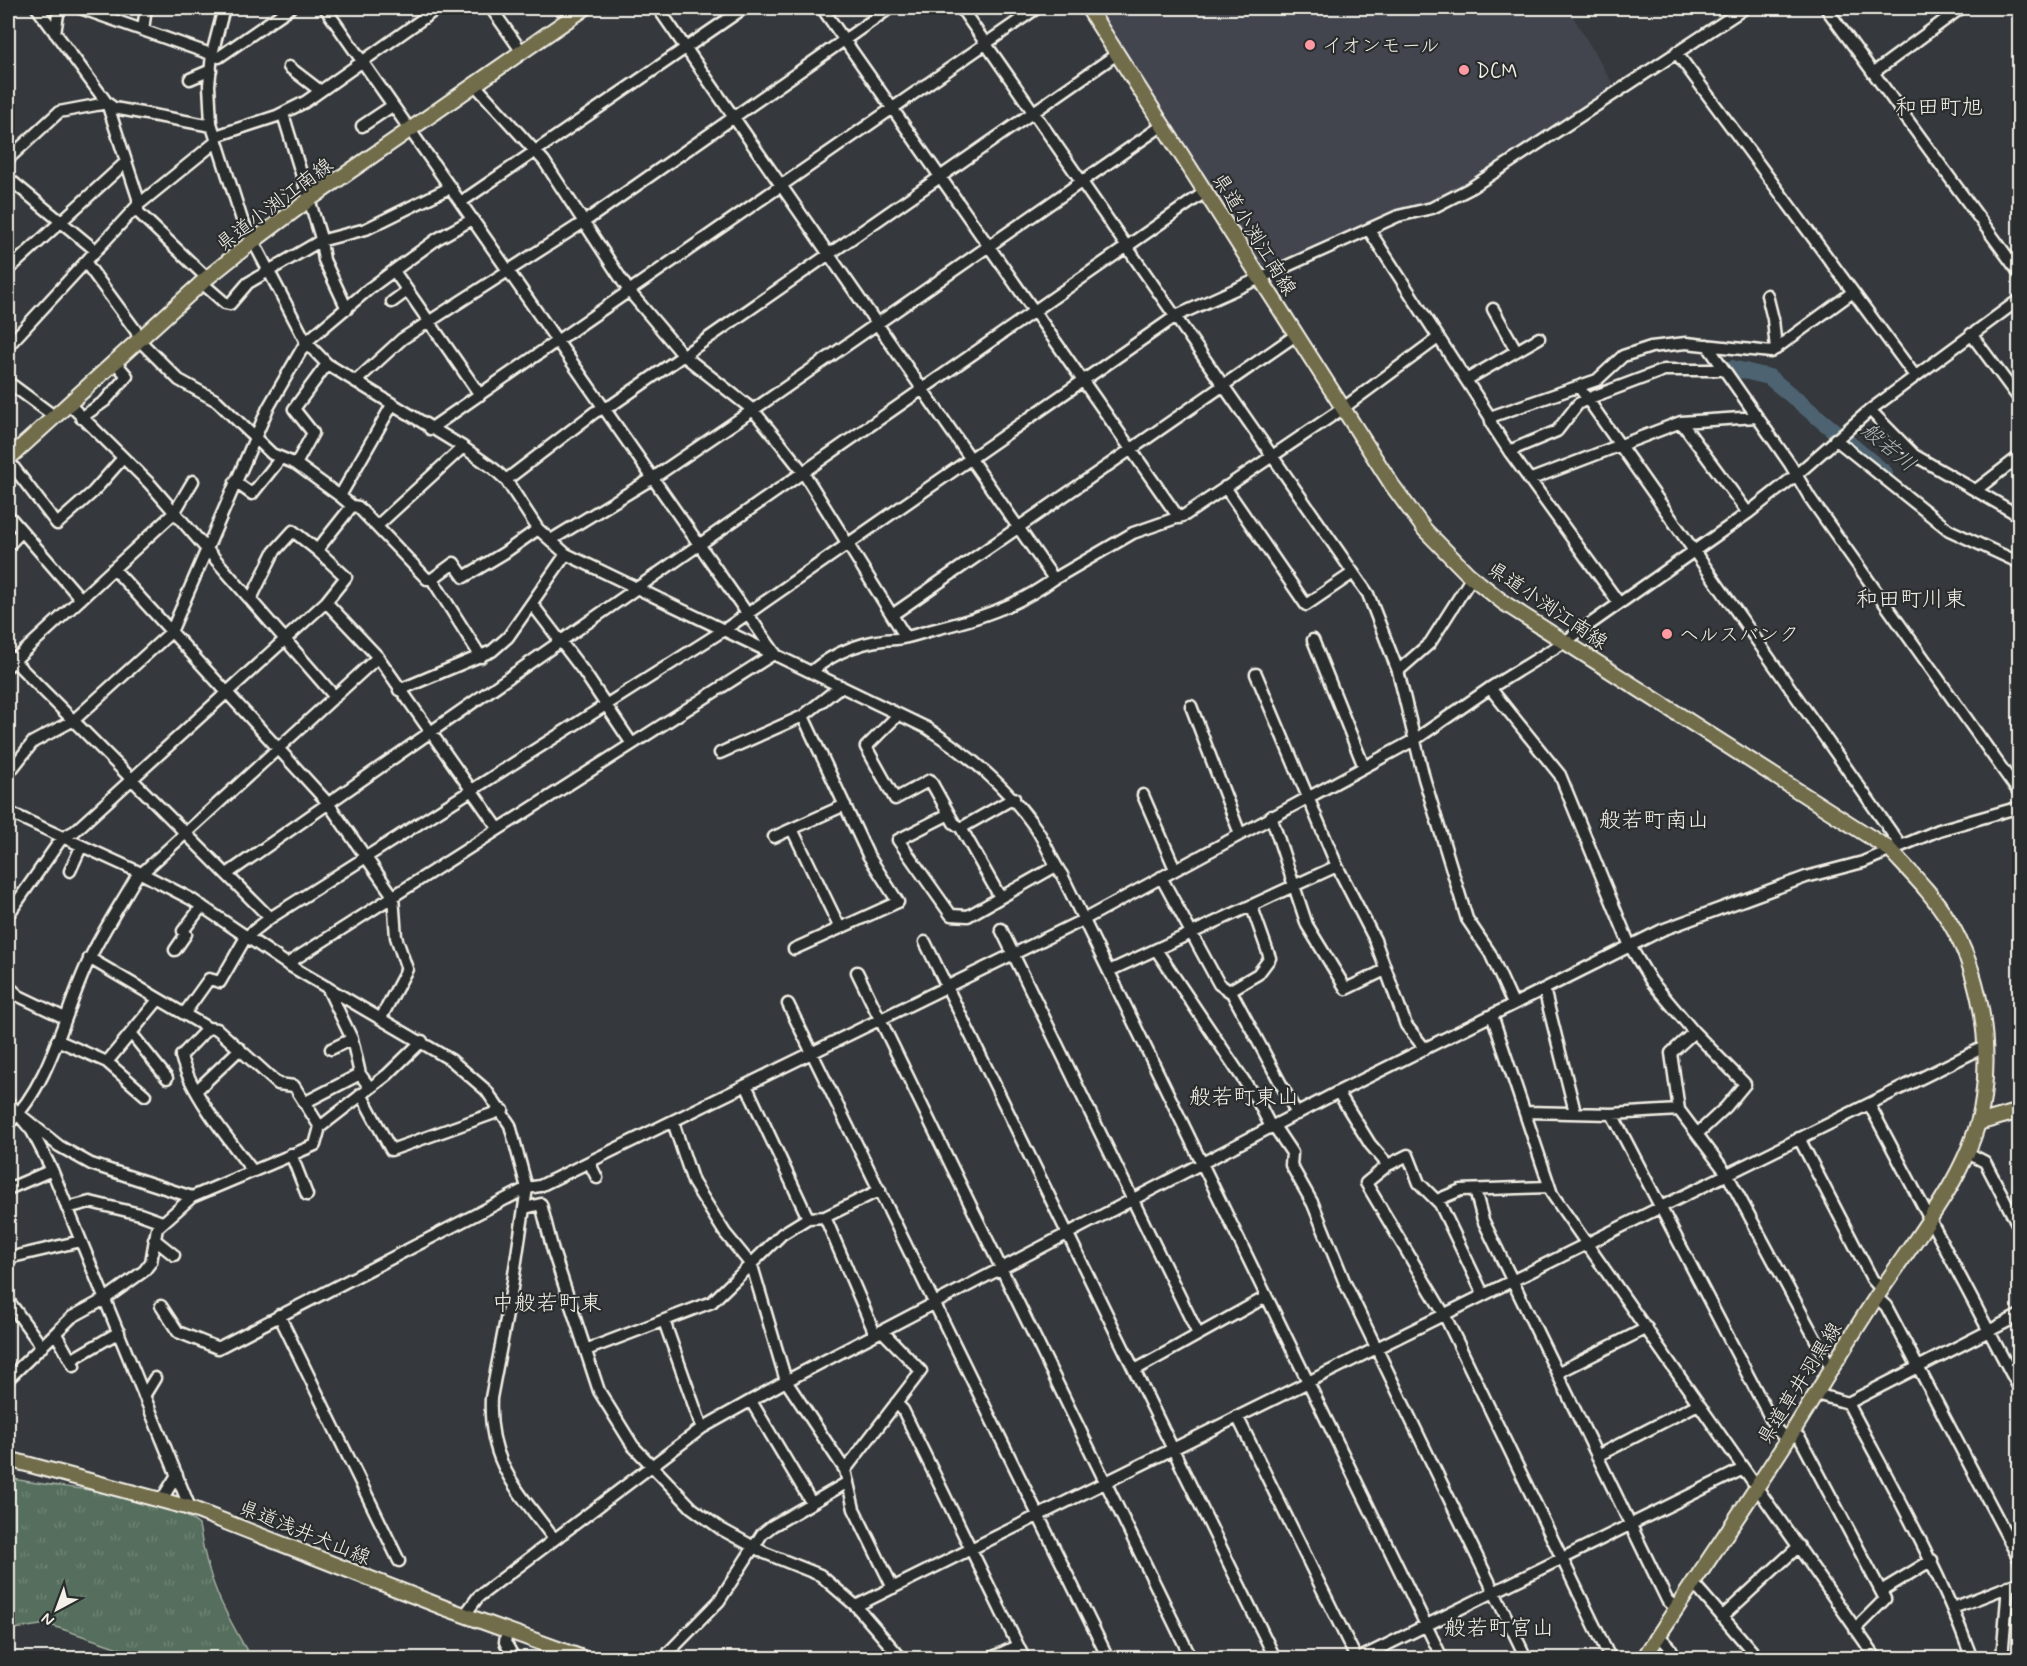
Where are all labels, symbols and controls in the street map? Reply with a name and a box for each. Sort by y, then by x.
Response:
place label: イオンモール [1322,33,1440,60]
marker: イオンモール [1303,38,1317,52]
place label: DCM [1476,58,1518,85]
marker: DCM [1457,63,1471,77]
district label: 和田町旭 [1895,94,1983,122]
street label: 県道小渕江南線 [211,152,339,258]
street label: 県道小渕江南線 [1205,168,1302,301]
water label: 般若川 [1855,417,1921,479]
street label: 県道小渕江南線 [1482,556,1613,657]
district label: 和田町川東 [1856,586,1966,614]
place label: ヘルスバンク [1679,622,1799,649]
marker: ヘルスバンク [1660,627,1674,641]
district label: 般若町南山 [1599,807,1709,835]
district label: 般若町東山 [1189,1084,1299,1112]
district label: 中般若町東 [492,1290,602,1318]
street label: 県道草井羽黒線 [1752,1317,1849,1450]
street label: 県道浅井犬山線 [234,1495,374,1572]
north arrow [27,1579,87,1639]
text: N [37,1608,59,1631]
district label: 般若町宮山 [1444,1615,1554,1643]

